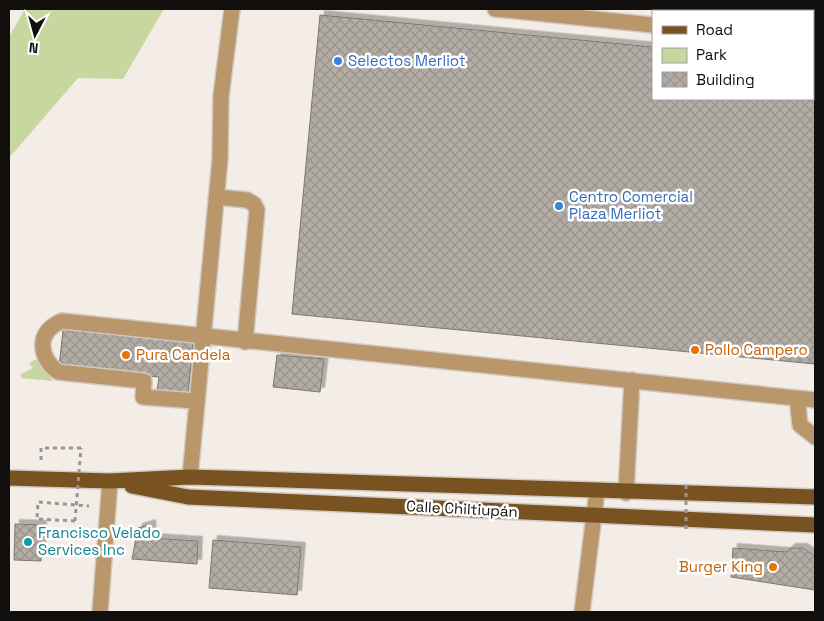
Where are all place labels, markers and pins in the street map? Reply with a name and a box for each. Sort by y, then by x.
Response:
place label: Selectos Merliot [348,51,466,70]
marker: Selectos Merliot [332,55,344,67]
place label: Centro Comercial Plaza Merliot [569,187,693,223]
marker: Centro Comercial Plaza Merliot [553,200,565,212]
place label: Pollo Campero [705,340,808,359]
marker: Pollo Campero [689,344,701,356]
place label: Pura Candela [136,345,231,364]
marker: Pura Candela [120,349,132,361]
place label: Francisco Velado Services Inc [38,523,160,559]
marker: Francisco Velado Services Inc [22,536,34,548]
place label: Burger King [679,557,763,576]
marker: Burger King [767,561,779,573]

